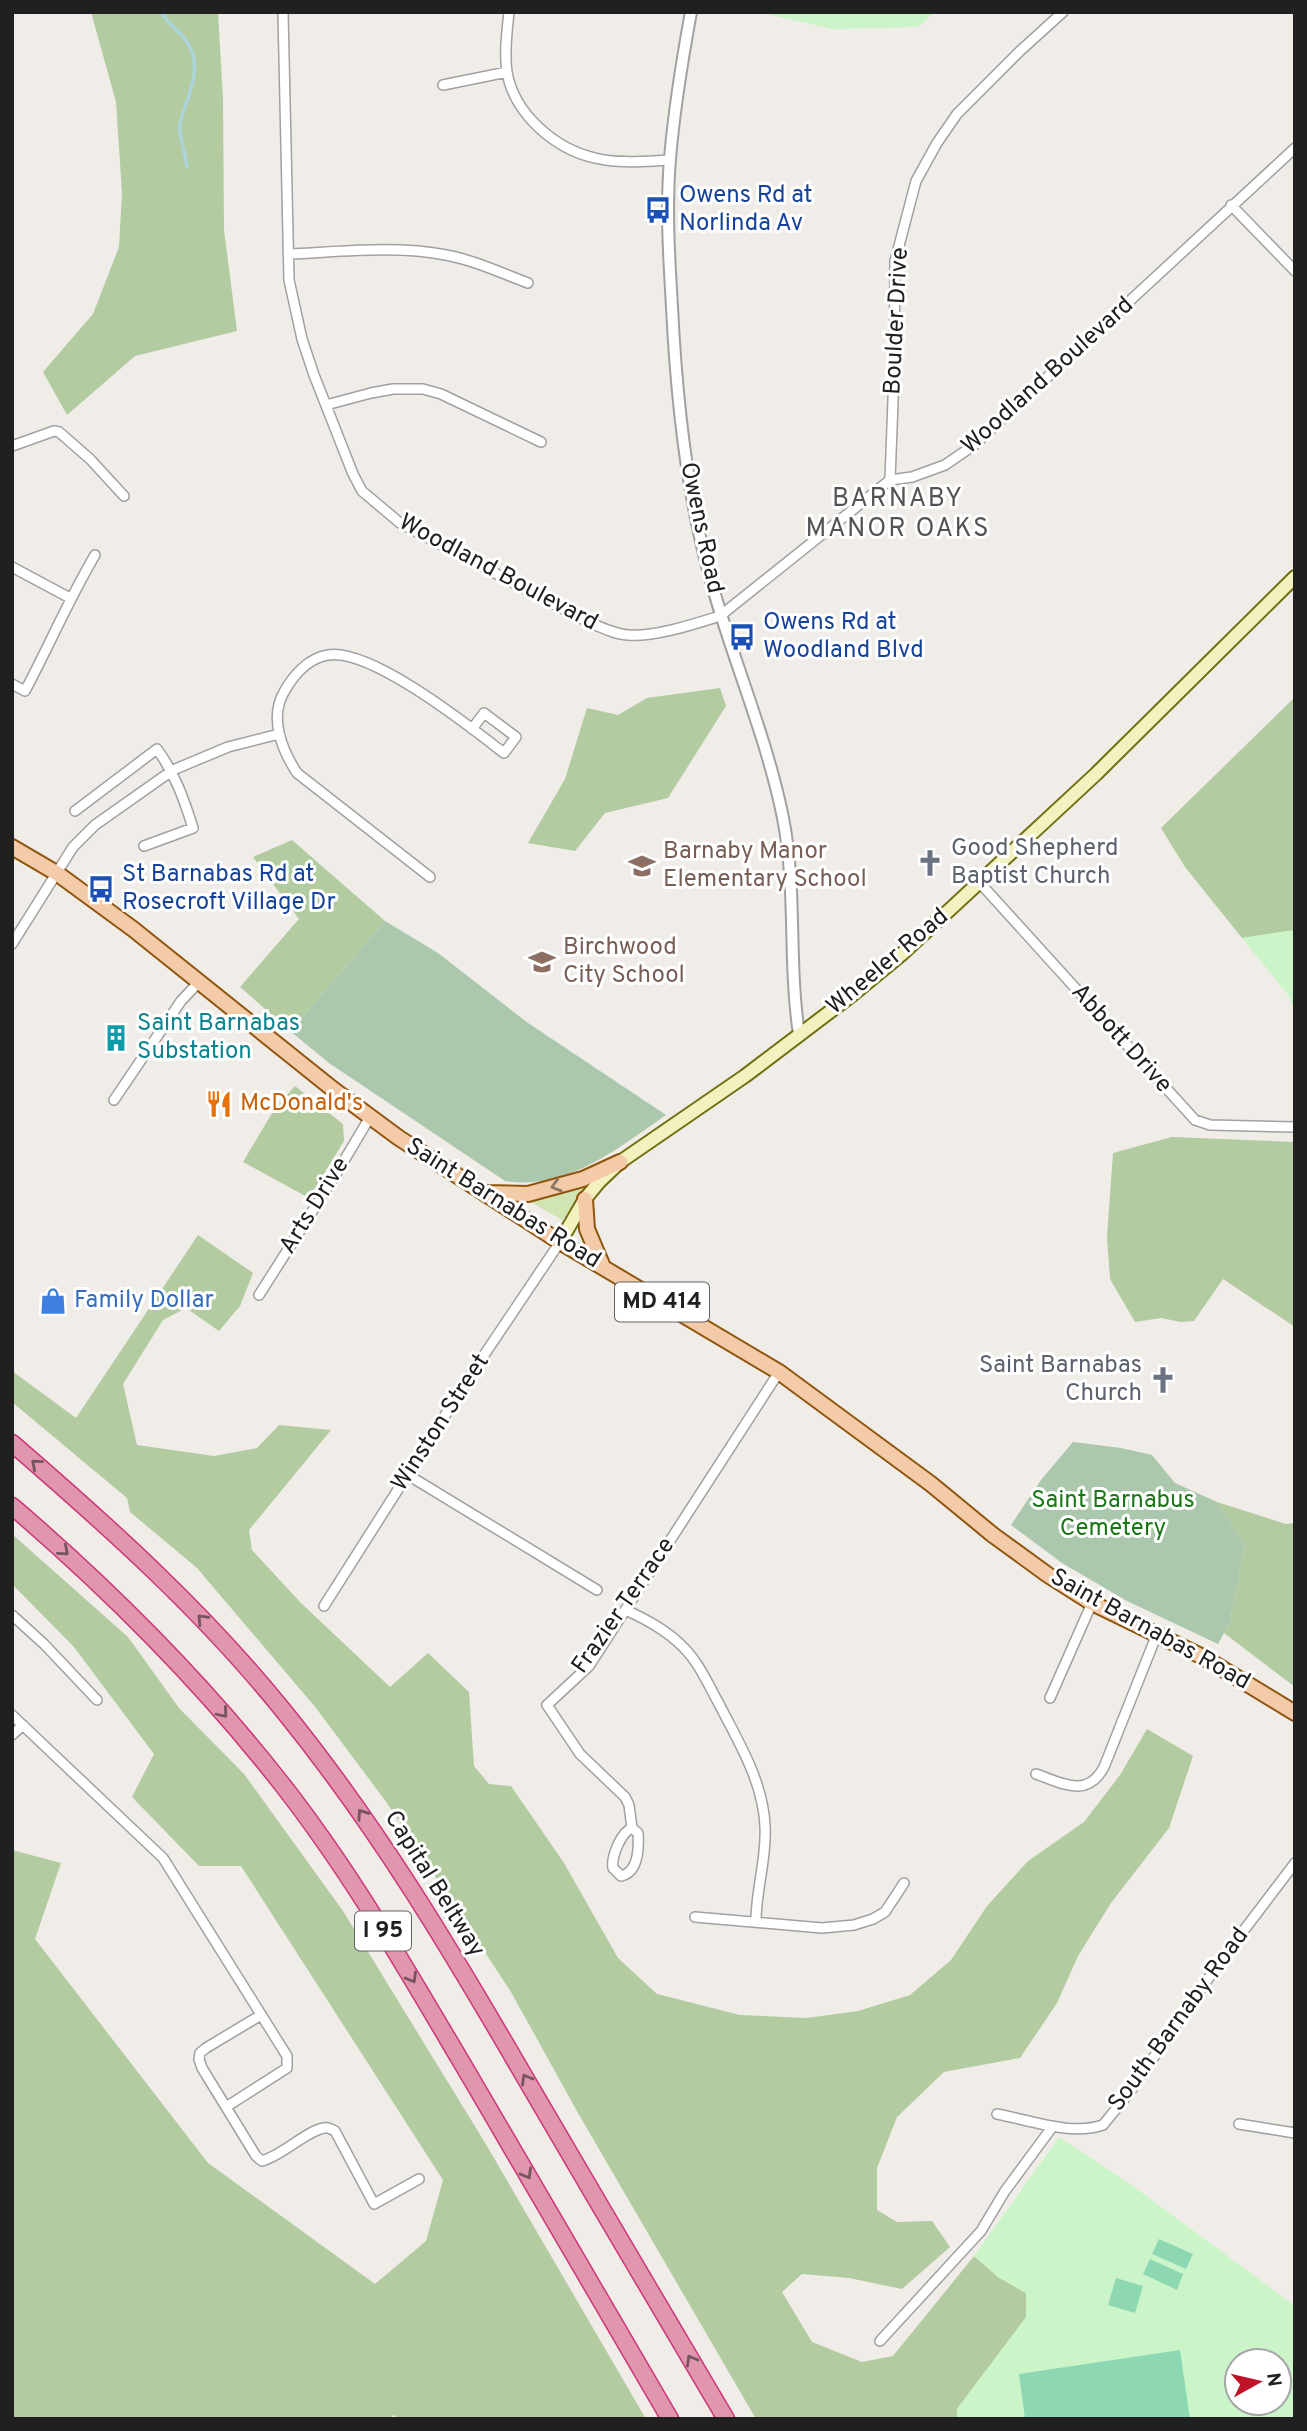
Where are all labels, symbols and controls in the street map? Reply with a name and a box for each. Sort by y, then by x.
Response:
place label: Owens Rd at Norlinda Av [679,181,813,239]
bus stop icon: Owens Rd at Norlinda Av [643,195,673,225]
street label: Boulder Drive [878,246,916,396]
street label: Woodland Boulevard [956,291,1140,461]
street label: Owens Road [672,460,730,596]
district label: BARNABY MANOR OAKS [806,483,990,546]
street label: Woodland Boulevard [393,508,603,638]
place label: Owens Rd at Woodland Blvd [763,608,924,666]
bus stop icon: Owens Rd at Woodland Blvd [727,622,757,652]
place label: Good Shepherd Baptist Church [951,834,1118,892]
place label: Barnaby Manor Elementary School [663,837,867,895]
church icon: Good Shepherd Baptist Church [915,848,945,878]
school or university icon: Barnaby Manor Elementary School [627,851,657,881]
place label: St Barnabas Rd at Rosecroft Village Dr [122,860,336,918]
bus stop icon: St Barnabas Rd at Rosecroft Village Dr [86,874,116,904]
street label: Wheeler Road [821,902,955,1022]
place label: Birchwood City School [563,933,685,991]
school or university icon: Birchwood City School [527,947,557,977]
street label: Abbott Drive [1064,978,1178,1100]
place label: Saint Barnabas Substation [137,1009,300,1067]
building icon: Saint Barnabas Substation [101,1023,131,1053]
restaurant icon: McDonald's [204,1089,234,1119]
place label: McDonald's [240,1089,363,1119]
street label: Saint Barnabas Road [400,1132,606,1276]
street label: Arts Drive [274,1152,356,1260]
one-way arrow [550,1178,562,1193]
road number: MD 414 [615,1282,709,1322]
shop icon: Family Dollar [38,1286,68,1316]
place label: Family Dollar [74,1286,214,1316]
street label: Winston Street [385,1349,497,1497]
place label: Saint Barnabas Church [979,1351,1142,1409]
church icon: Saint Barnabas Church [1148,1365,1178,1395]
one-way arrow [32,1460,45,1472]
park label: Saint Barnabus Cemetery [1031,1486,1195,1544]
street label: Frazier Terrace [566,1532,682,1680]
one-way arrow [56,1543,69,1555]
street label: Saint Barnabas Road [1045,1563,1255,1697]
one-way arrow [198,1614,211,1627]
one-way arrow [215,1705,227,1718]
street label: Capital Beltway [377,1805,491,1963]
one-way arrow [358,1809,370,1822]
road number: I 95 [355,1912,411,1950]
street label: South Barnaby Road [1102,1922,1256,2118]
one-way arrow [403,1970,416,1983]
one-way arrow [521,2074,534,2087]
one-way arrow [519,2167,532,2179]
north arrow [1223,2347,1293,2417]
one-way arrow [686,2354,699,2367]
text: N [1260,2371,1286,2388]

